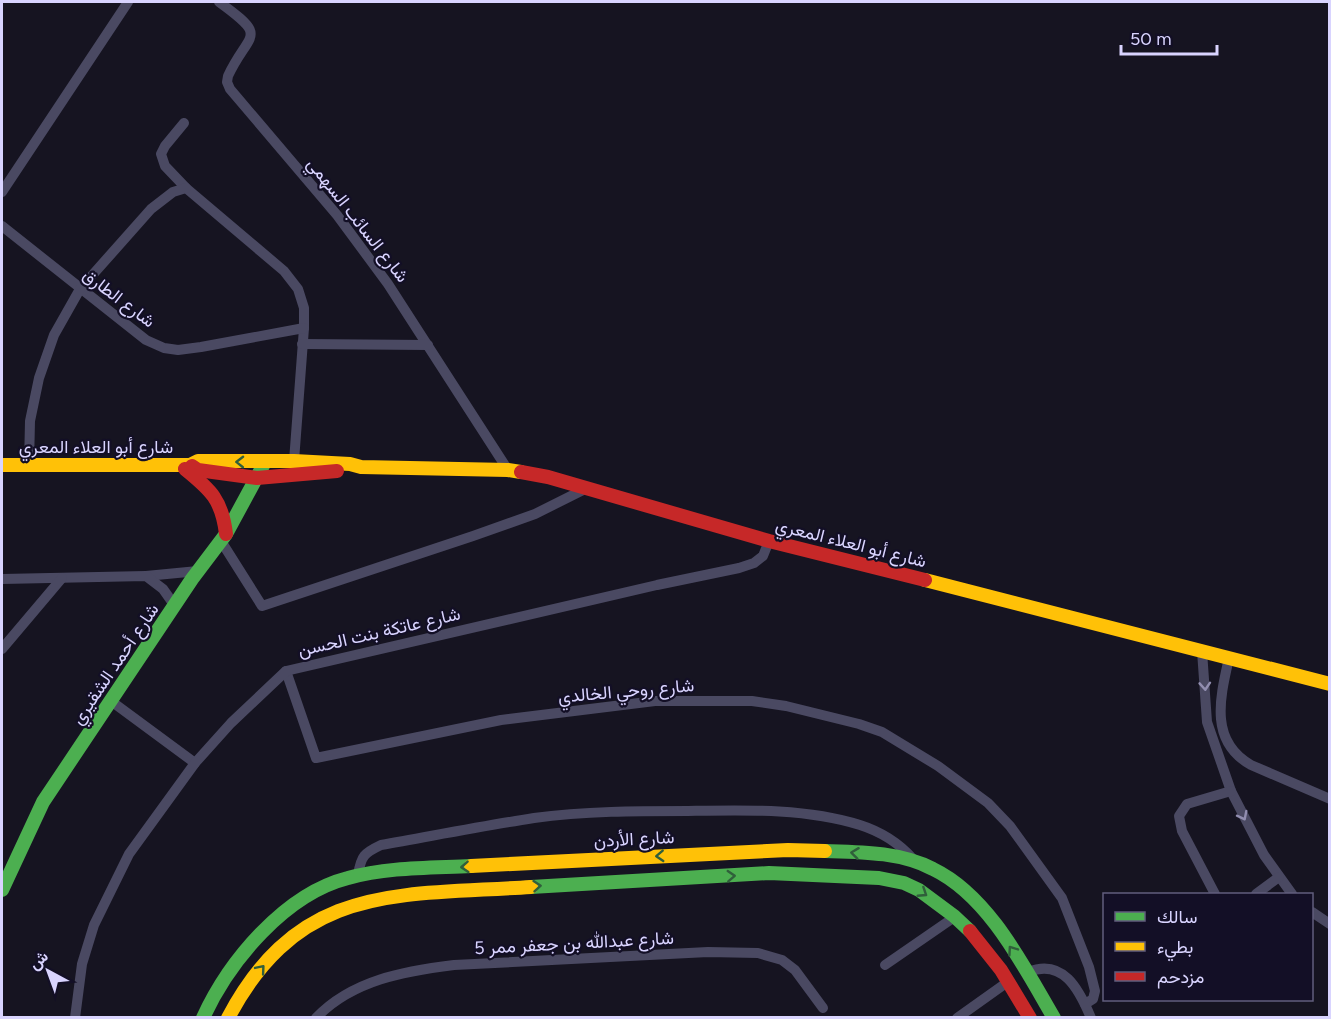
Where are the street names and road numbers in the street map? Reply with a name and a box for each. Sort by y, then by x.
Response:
street label: شارع السائب السهمي [299,153,414,289]
street label: شارع الطارق [78,264,160,333]
street label: شارع أبو العلاء المعري [19,436,173,462]
street label: شارع أبو العلاء المعري [772,514,929,576]
street label: شارع أحمد الشقيري [66,599,167,731]
street label: شارع عاتكة بنت الحسن [296,603,463,662]
street label: شارع روحي الخالدي [557,674,695,712]
street label: شارع الأردن [593,826,675,853]
street label: شارع عبدالله بن جعفر ممر 5 [474,927,675,960]

